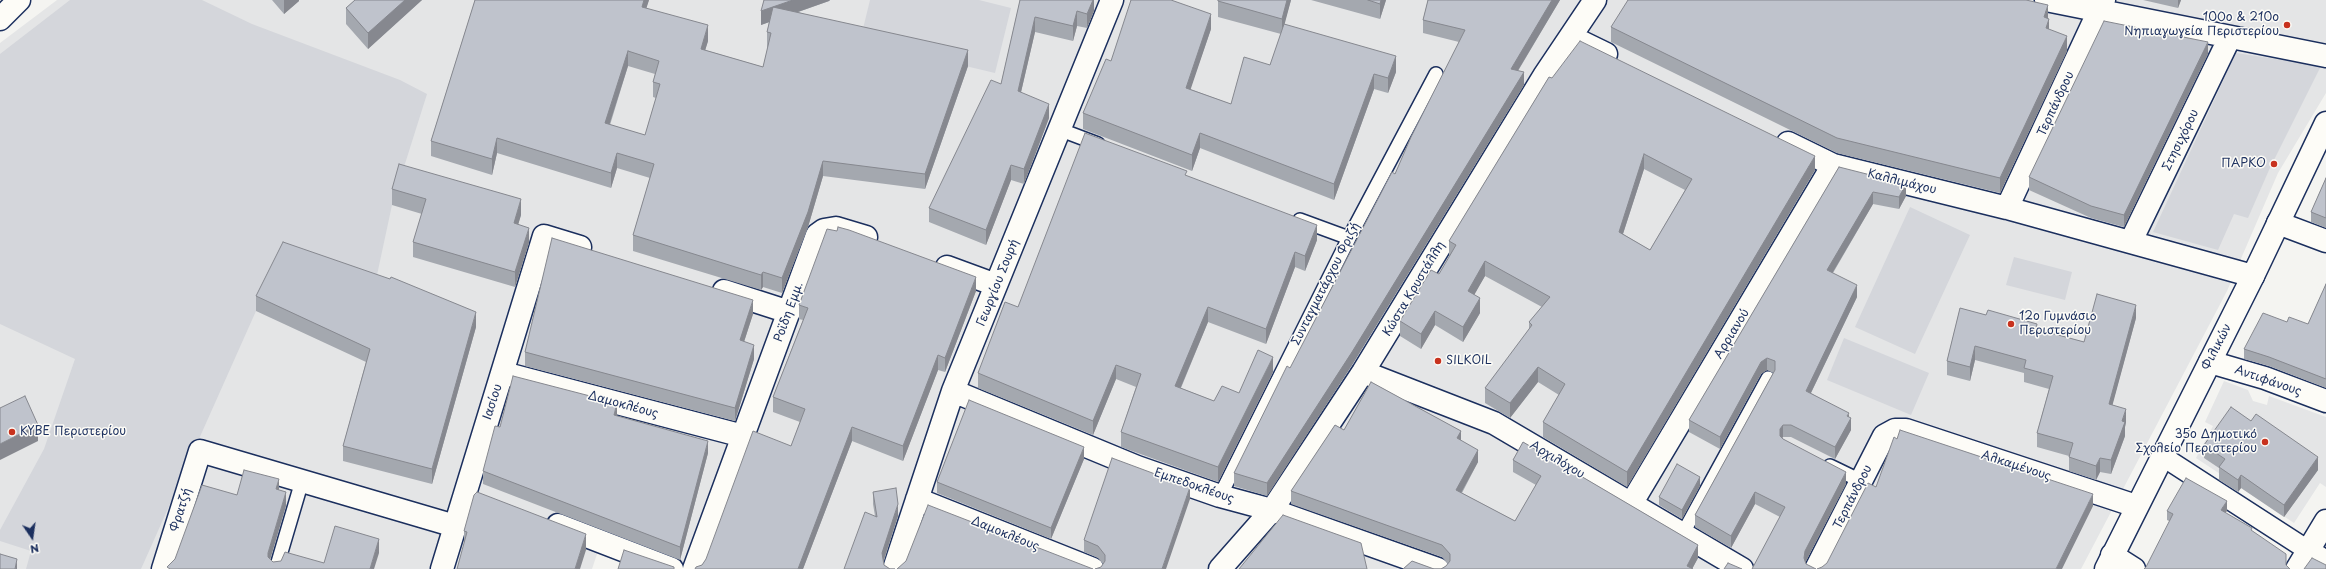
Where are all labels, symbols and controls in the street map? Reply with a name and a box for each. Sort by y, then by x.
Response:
place label: 100ο & 210ο Νηπιαγωγεία Περιστερίου [2124,11,2279,39]
marker: 100ο & 210ο Νηπιαγωγεία Περιστερίου [2282,20,2292,30]
street label: Τερπάνδρου [2035,69,2077,139]
street label: Στησιχόρου [2160,107,2202,173]
place label: ΠΑΡΚΟ [2221,157,2266,171]
marker: ΠΑΡΚΟ [2269,159,2279,169]
street label: Καλλιμάχου [1866,166,1938,198]
street label: Συνταγματάρχου Φριζή [1289,220,1363,348]
street label: Γεωργίου Σουρή [974,237,1022,329]
street label: Κώστα Κρυστάλλη [1380,239,1448,339]
street label: Ροϊδη Εμμ. [772,280,806,344]
street label: Αρριανού [1711,306,1753,362]
place label: 12ο Γυμνάσιο Περιστερίου [2019,310,2096,338]
marker: 12ο Γυμνάσιο Περιστερίου [2006,319,2016,329]
street label: Φιλικών [2199,321,2235,373]
place label: SILKOIL [1446,354,1492,368]
marker: SILKOIL [1433,356,1443,366]
street label: Αντιφάνους [2233,363,2303,399]
street label: Ιασίου [480,382,506,422]
street label: Δαμοκλέους [586,389,660,421]
place label: ΚΥΒΕ Περιστερίου [20,425,126,439]
marker: ΚΥΒΕ Περιστερίου [7,427,17,437]
place label: 35ο Δημοτικό Σχολείο Περιστερίου [2136,428,2257,456]
marker: 35ο Δημοτικό Σχολείο Περιστερίου [2260,437,2270,447]
street label: Αρχιλόχου [1527,438,1587,482]
street label: Αλκαμένους [1979,448,2053,484]
street label: Τερπάνδρου [1831,463,1875,531]
street label: Εμπεδοκλέους [1152,466,1236,506]
street label: Φρατζή [167,486,195,534]
street label: Δαμοκλέους [969,514,1041,554]
north arrow [12,517,52,557]
text: N [29,540,41,558]

